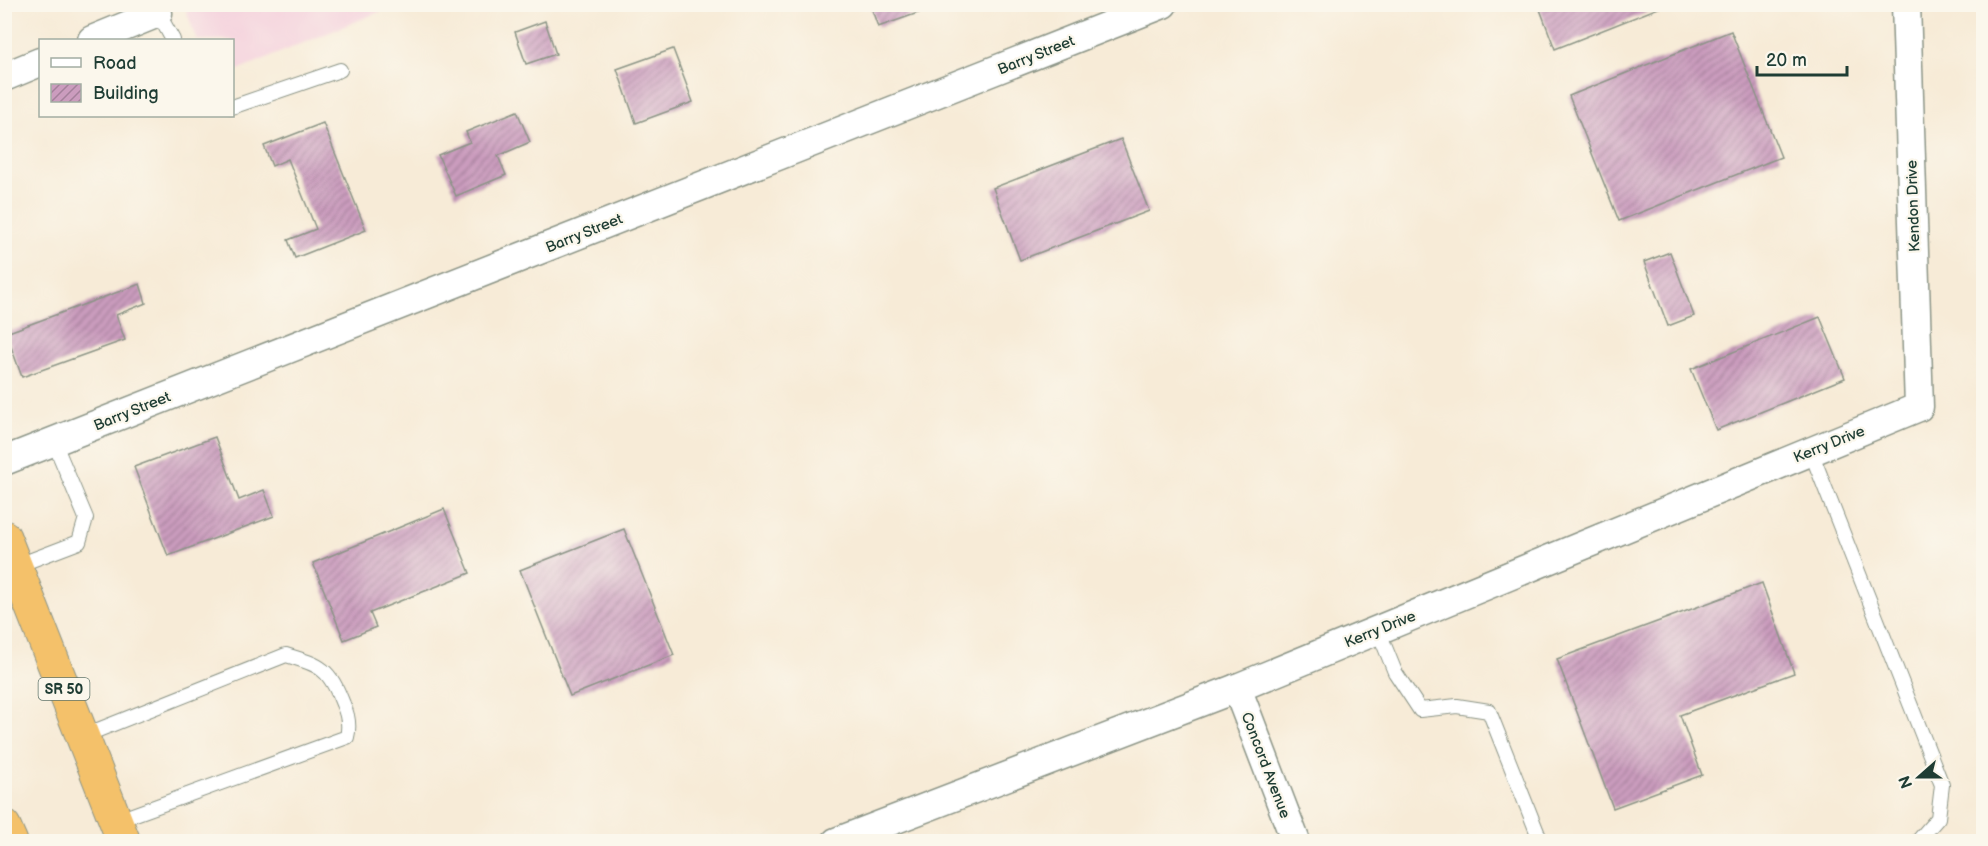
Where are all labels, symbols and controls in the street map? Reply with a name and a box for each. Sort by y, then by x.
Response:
street label: Barry Street [995,31,1078,79]
legend [39,39,234,117]
scale bar [1757,39,1847,77]
text: 20 m [1766,50,1807,71]
text: Road [93,53,137,74]
text: Building [93,83,159,104]
street label: Kendon Drive [1902,160,1925,252]
street label: Barry Street [543,209,626,257]
street label: Barry Street [91,387,174,435]
street label: Kerry Drive [1791,422,1868,467]
street label: Kerry Drive [1342,607,1419,652]
road number: SR 50 [38,678,90,700]
street label: Concord Avenue [1237,709,1295,821]
north arrow [1889,747,1949,807]
text: N [1895,773,1917,791]

